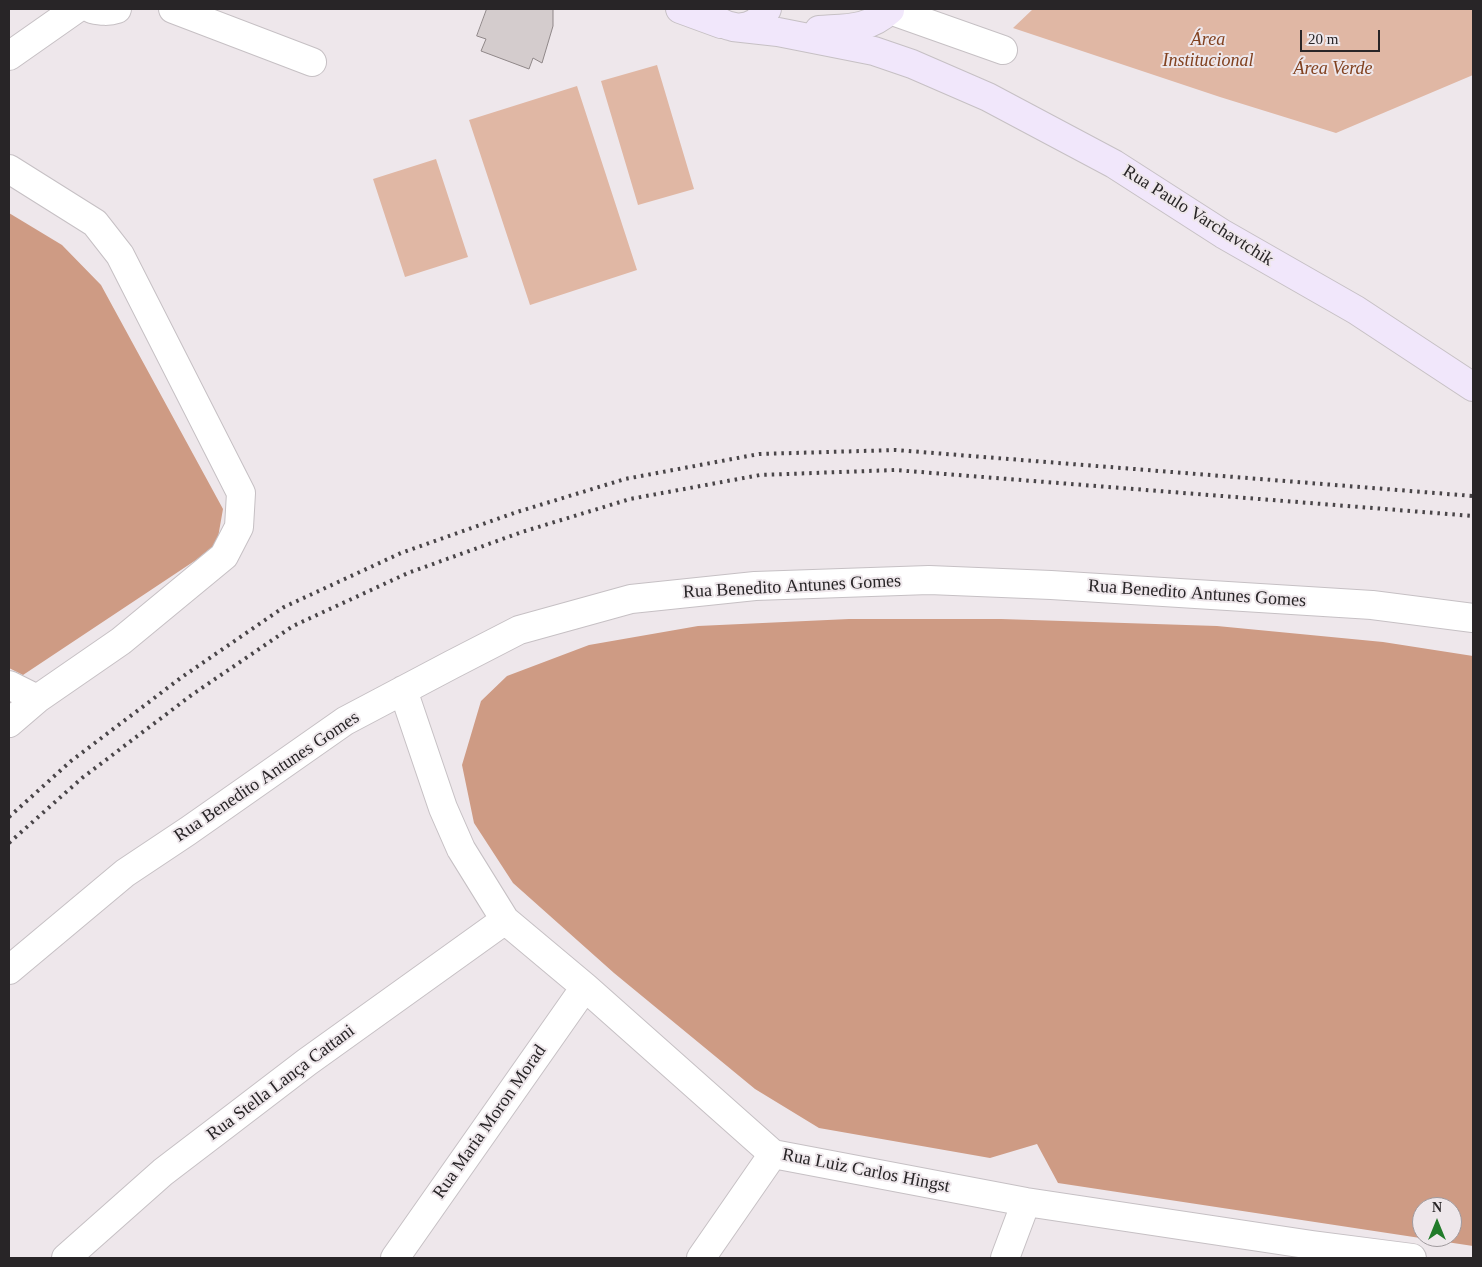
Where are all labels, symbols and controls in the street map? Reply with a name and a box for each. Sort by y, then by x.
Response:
scale bar [1302,20,1382,52]
park label: Área Institucional [1163,29,1253,72]
text: 20 m [1308,31,1338,47]
park label: Área Verde [1293,58,1373,80]
street label: Rua Paulo Varchavtchik [1119,161,1277,271]
street label: Rua Benedito Antunes Gomes [682,570,902,604]
street label: Rua Benedito Antunes Gomes [1087,576,1307,612]
street label: Rua Benedito Antunes Gomes [170,707,364,847]
street label: Rua Stella Lança Cattani [203,1020,359,1146]
street label: Rua Maria Moron Morad [429,1041,551,1203]
street label: Rua Luiz Carlos Hingst [780,1144,952,1198]
north arrow [1412,1197,1462,1247]
text: N [1432,1200,1442,1215]

